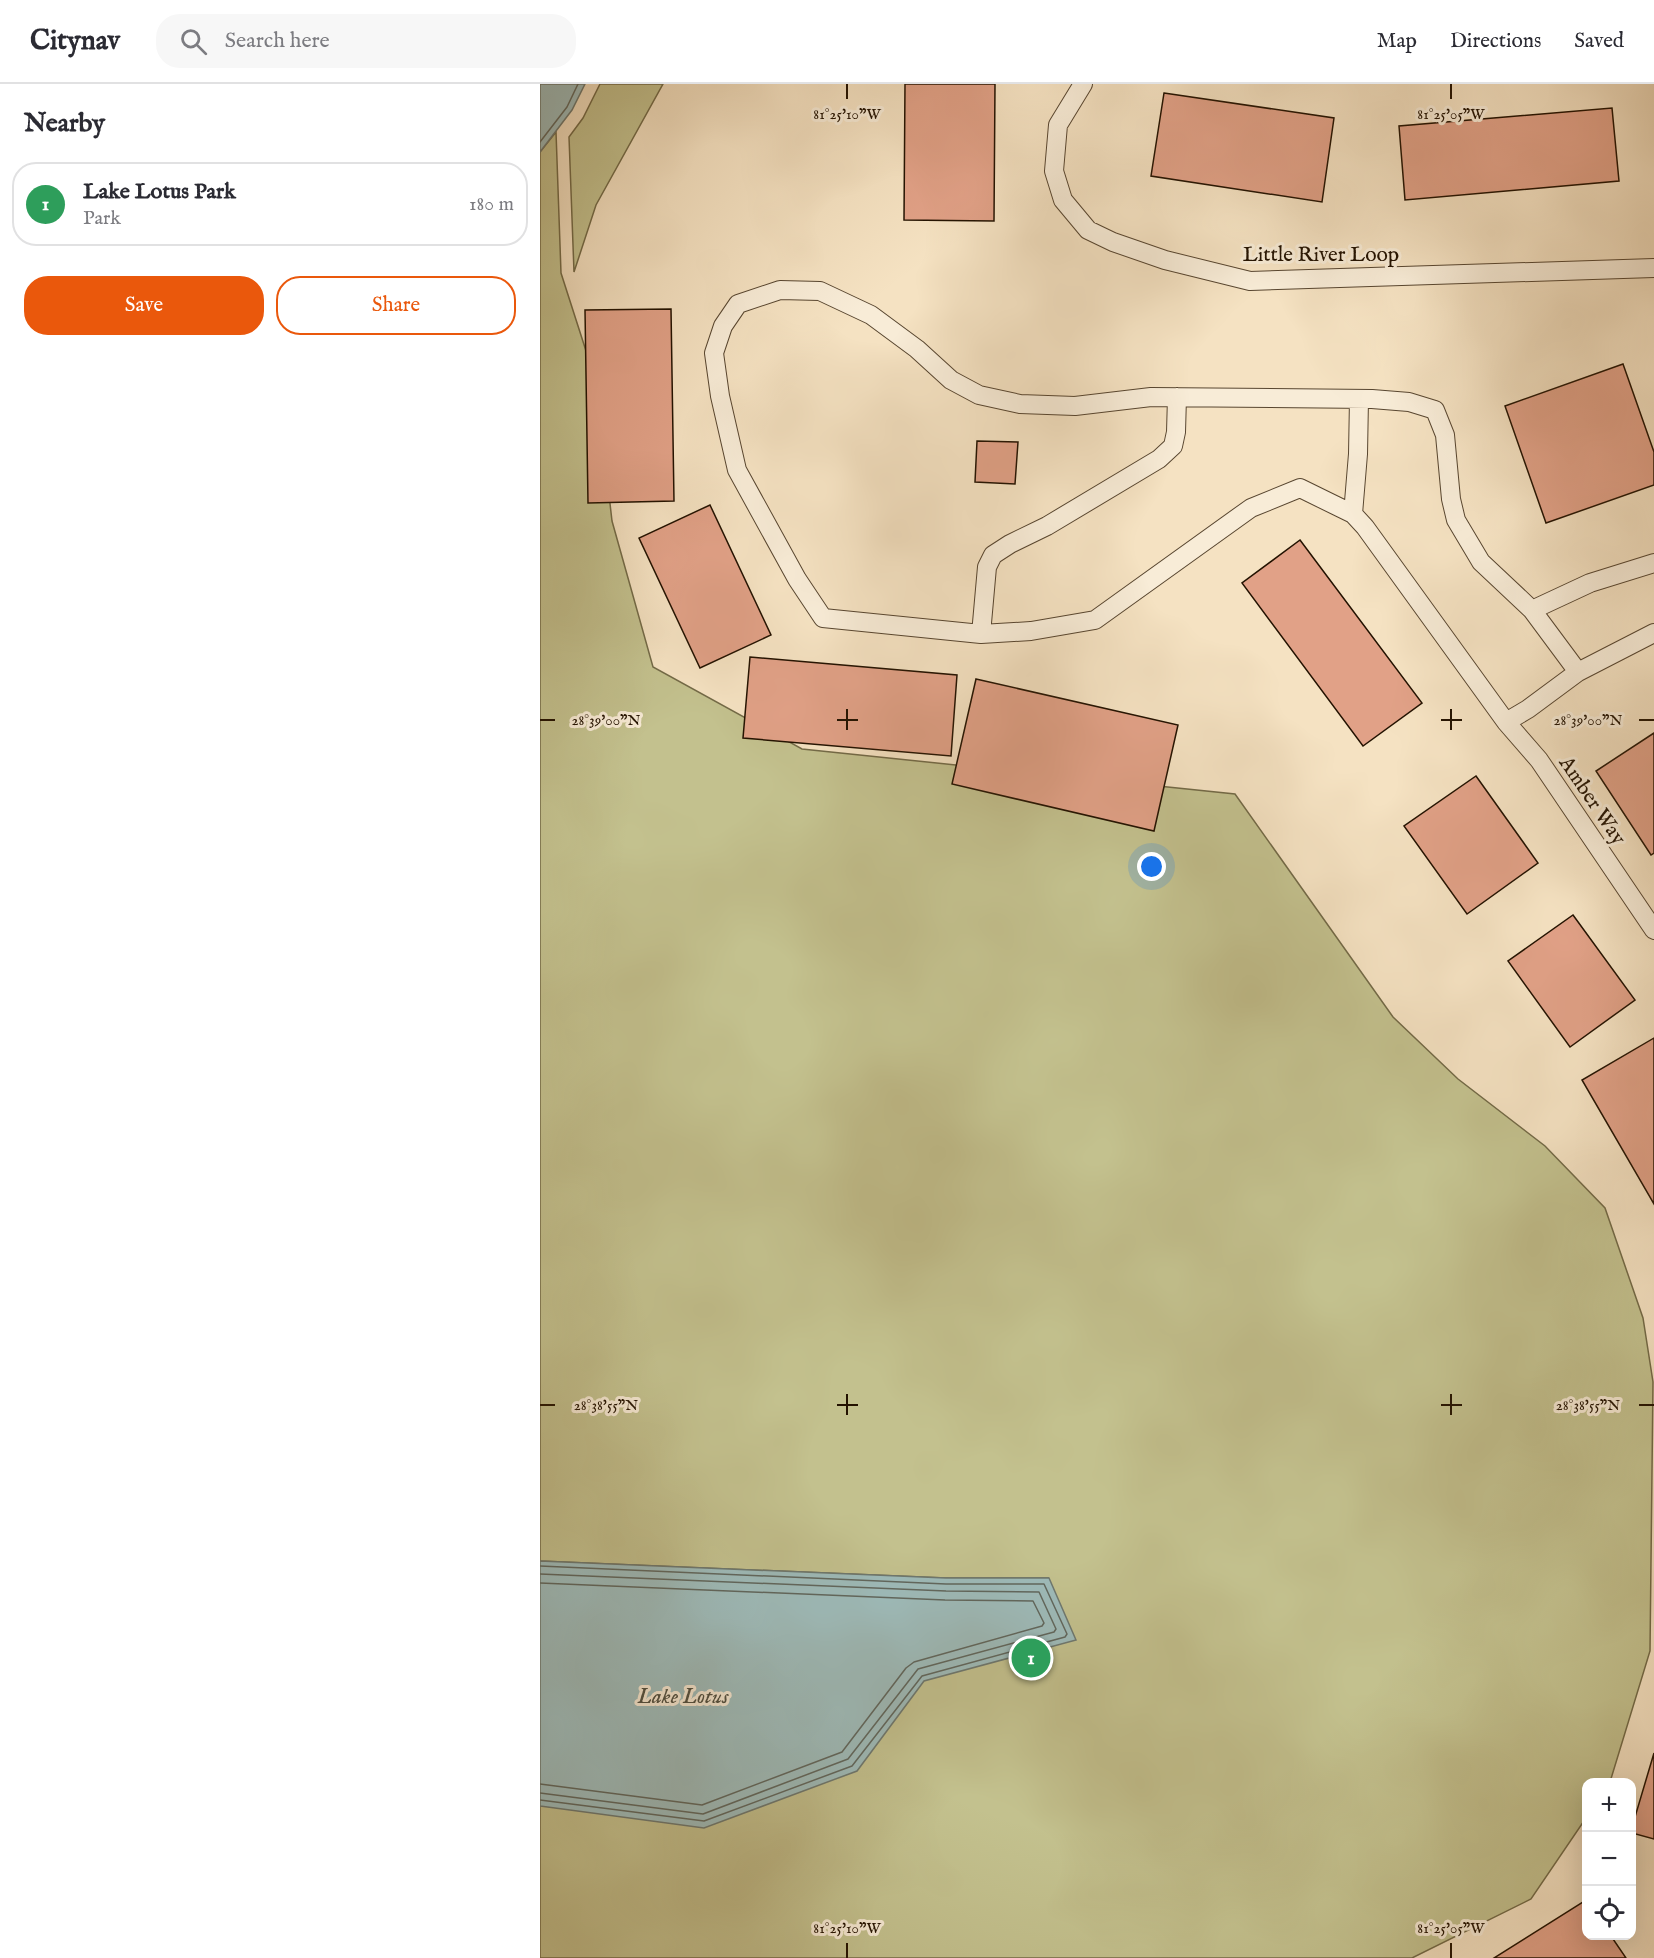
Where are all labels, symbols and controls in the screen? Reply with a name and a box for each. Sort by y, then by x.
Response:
search box [156,14,576,68]
text: Citynav [30,24,120,59]
icon: search [177,25,210,58]
text: Search here [225,27,330,55]
text: Map [1377,28,1417,55]
text: Directions [1450,28,1541,55]
text: Saved [1574,28,1624,55]
text: 81°25'10"W [813,105,881,124]
text: 81°25'05"W [1417,105,1485,124]
text: Nearby [24,107,105,140]
text: Lake Lotus Park [83,178,236,206]
text: 1 [42,192,49,217]
text: 180 m [469,192,514,217]
text: Park [83,206,121,231]
street label: Little River Loop [1243,242,1399,269]
button: Save [24,276,264,335]
button: Share [276,276,516,335]
text: 28°39'00"N [571,711,641,730]
text: 28°39'00"N [1553,711,1623,730]
street label: Amber Way [1552,750,1632,851]
your location [1137,852,1166,881]
text: 28°38'55"N [574,1396,638,1415]
text: 28°38'55"N [1556,1396,1620,1415]
pin: 1 [1012,1636,1050,1680]
water label: Lake Lotus [637,1683,729,1711]
map controls [1582,1778,1636,1940]
button: + [1582,1778,1636,1832]
button: − [1582,1832,1636,1886]
button: locate [1582,1886,1636,1940]
text: 81°25'10"W [813,1919,881,1938]
text: 81°25'05"W [1417,1919,1485,1938]

